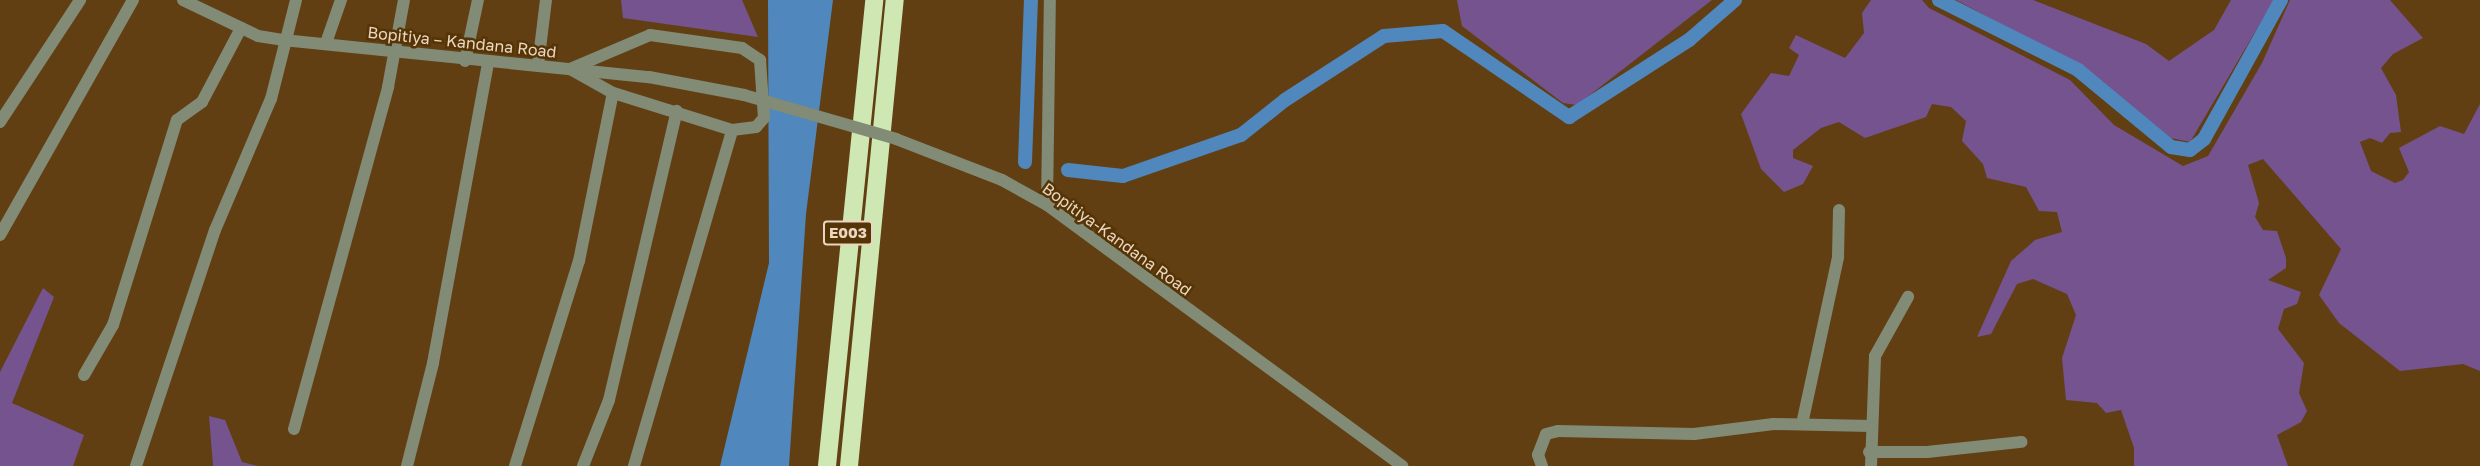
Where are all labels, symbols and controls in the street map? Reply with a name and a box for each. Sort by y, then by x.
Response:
street label: Bopitiya – Kandana Road [367,23,557,61]
street label: Bopitiya-Kandana Road [1039,178,1195,300]
road number: E003 [822,221,874,245]

